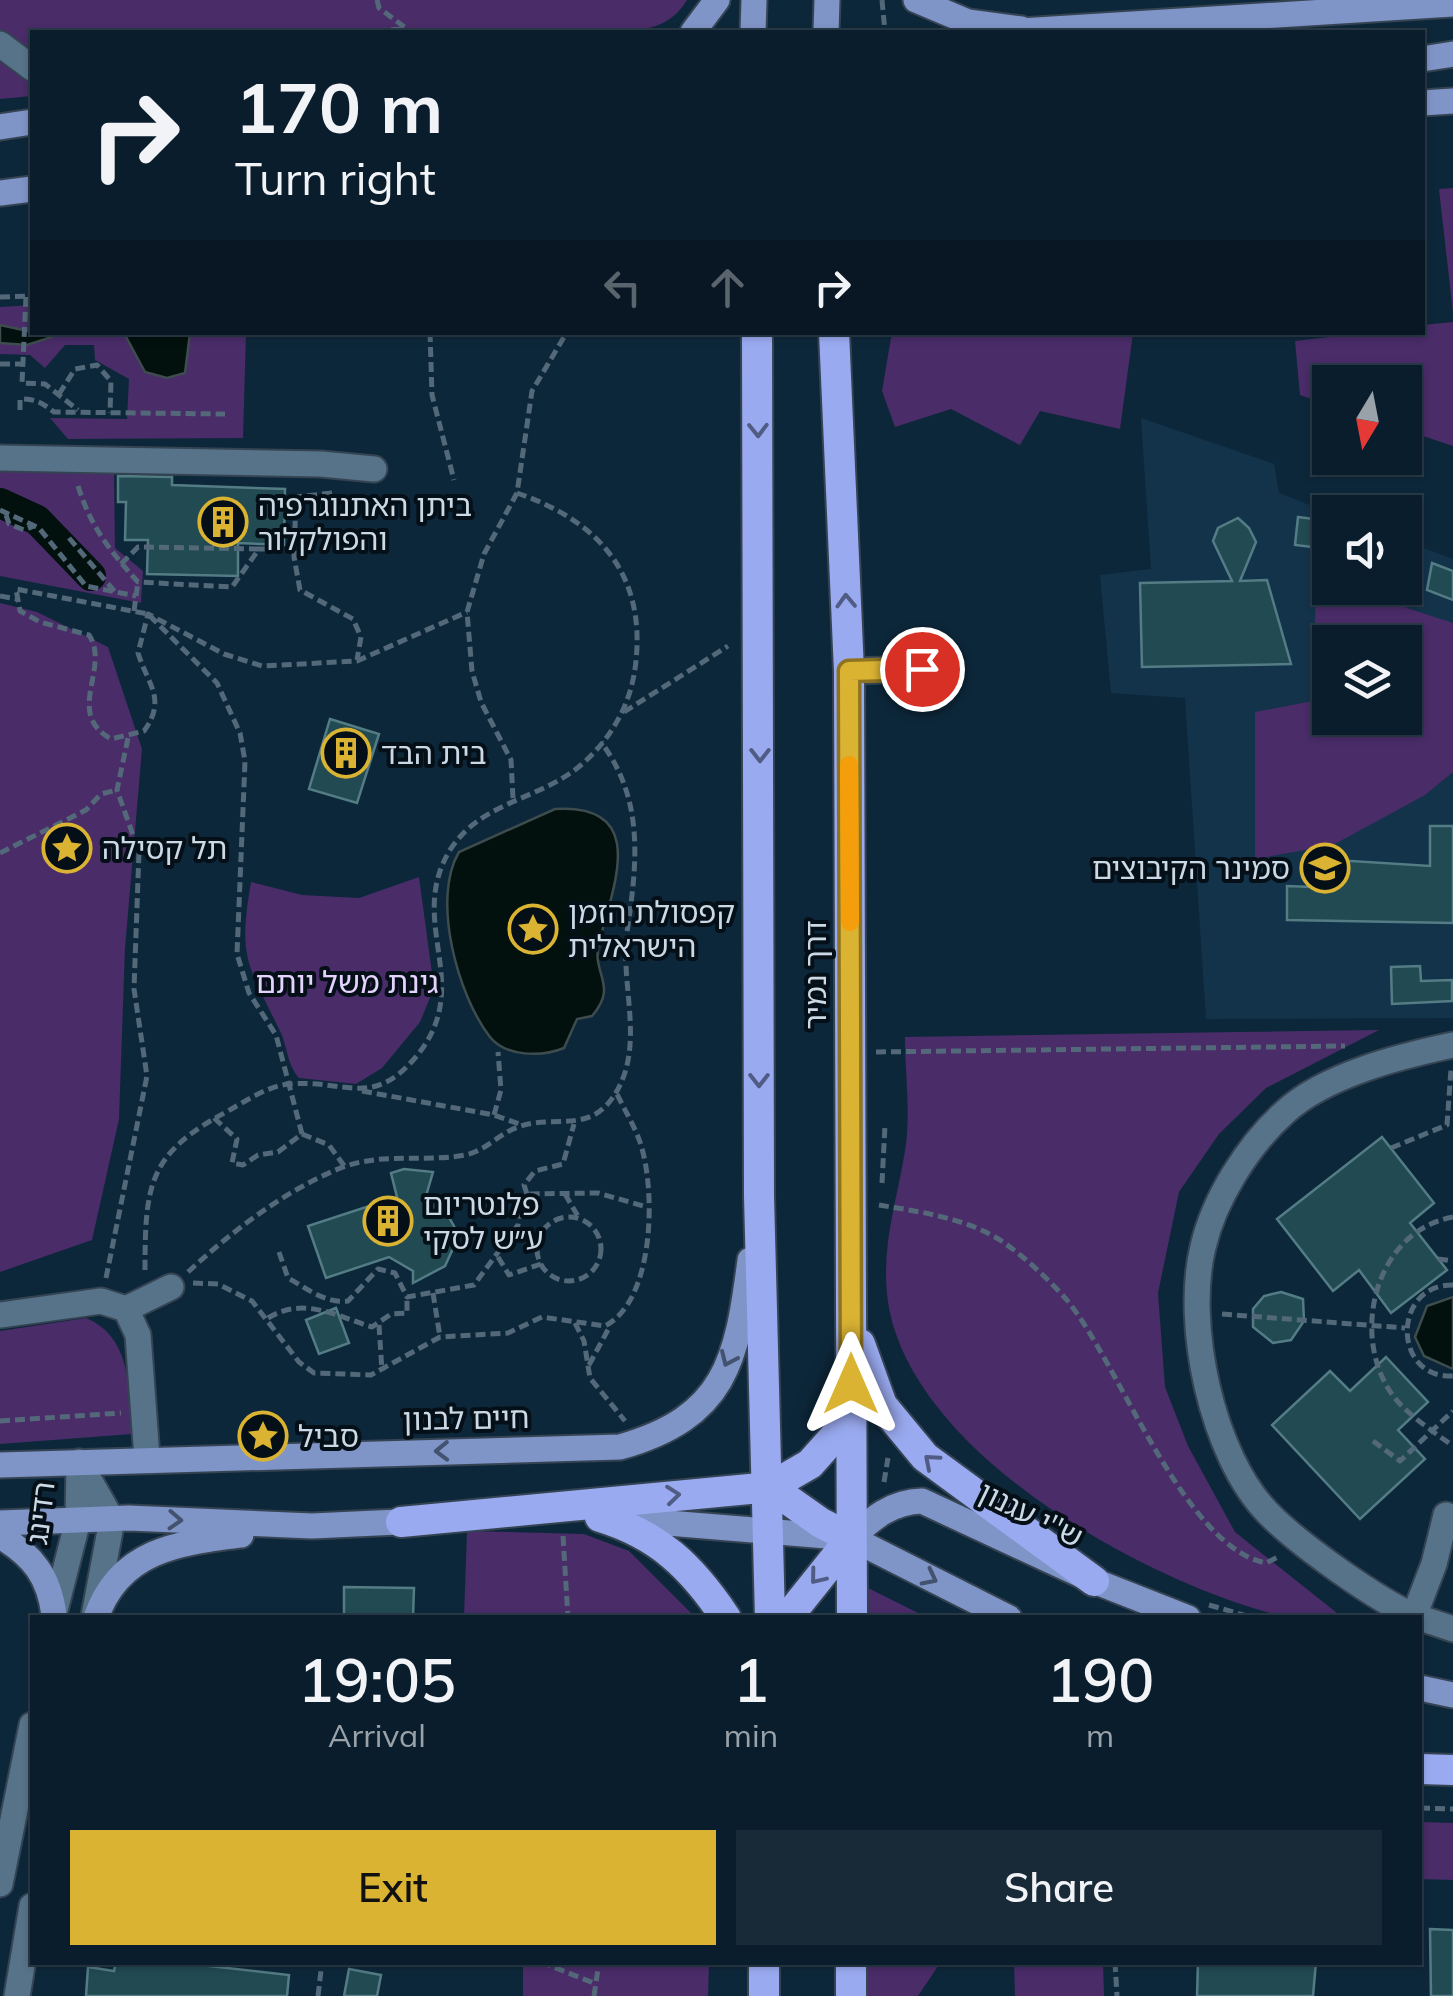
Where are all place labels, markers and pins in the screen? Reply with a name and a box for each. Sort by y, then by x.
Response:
place label: ביתן האתנוגרפיה והפולקלור [258,486,472,558]
building icon: ביתן האתנוגרפיה והפולקלור [197,496,249,548]
pin [880,627,965,712]
building icon: בית הבד [320,727,372,779]
place label: בית הבד [381,734,487,772]
place icon: תל קסילה [41,822,93,874]
place label: תל קסילה [102,829,227,867]
school or university icon: סמינר הקיבוצים [1299,842,1351,894]
place label: סמינר הקיבוצים [1092,849,1290,887]
place label: קפסולת הזמן הישראלית [568,893,735,965]
place icon: קפסולת הזמן הישראלית [507,903,559,955]
place label: פלנטריום ע״ש לסקי [423,1185,544,1257]
building icon: פלנטריום ע״ש לסקי [362,1195,414,1247]
place icon: סביל [237,1410,289,1462]
place label: סביל [298,1417,359,1455]

